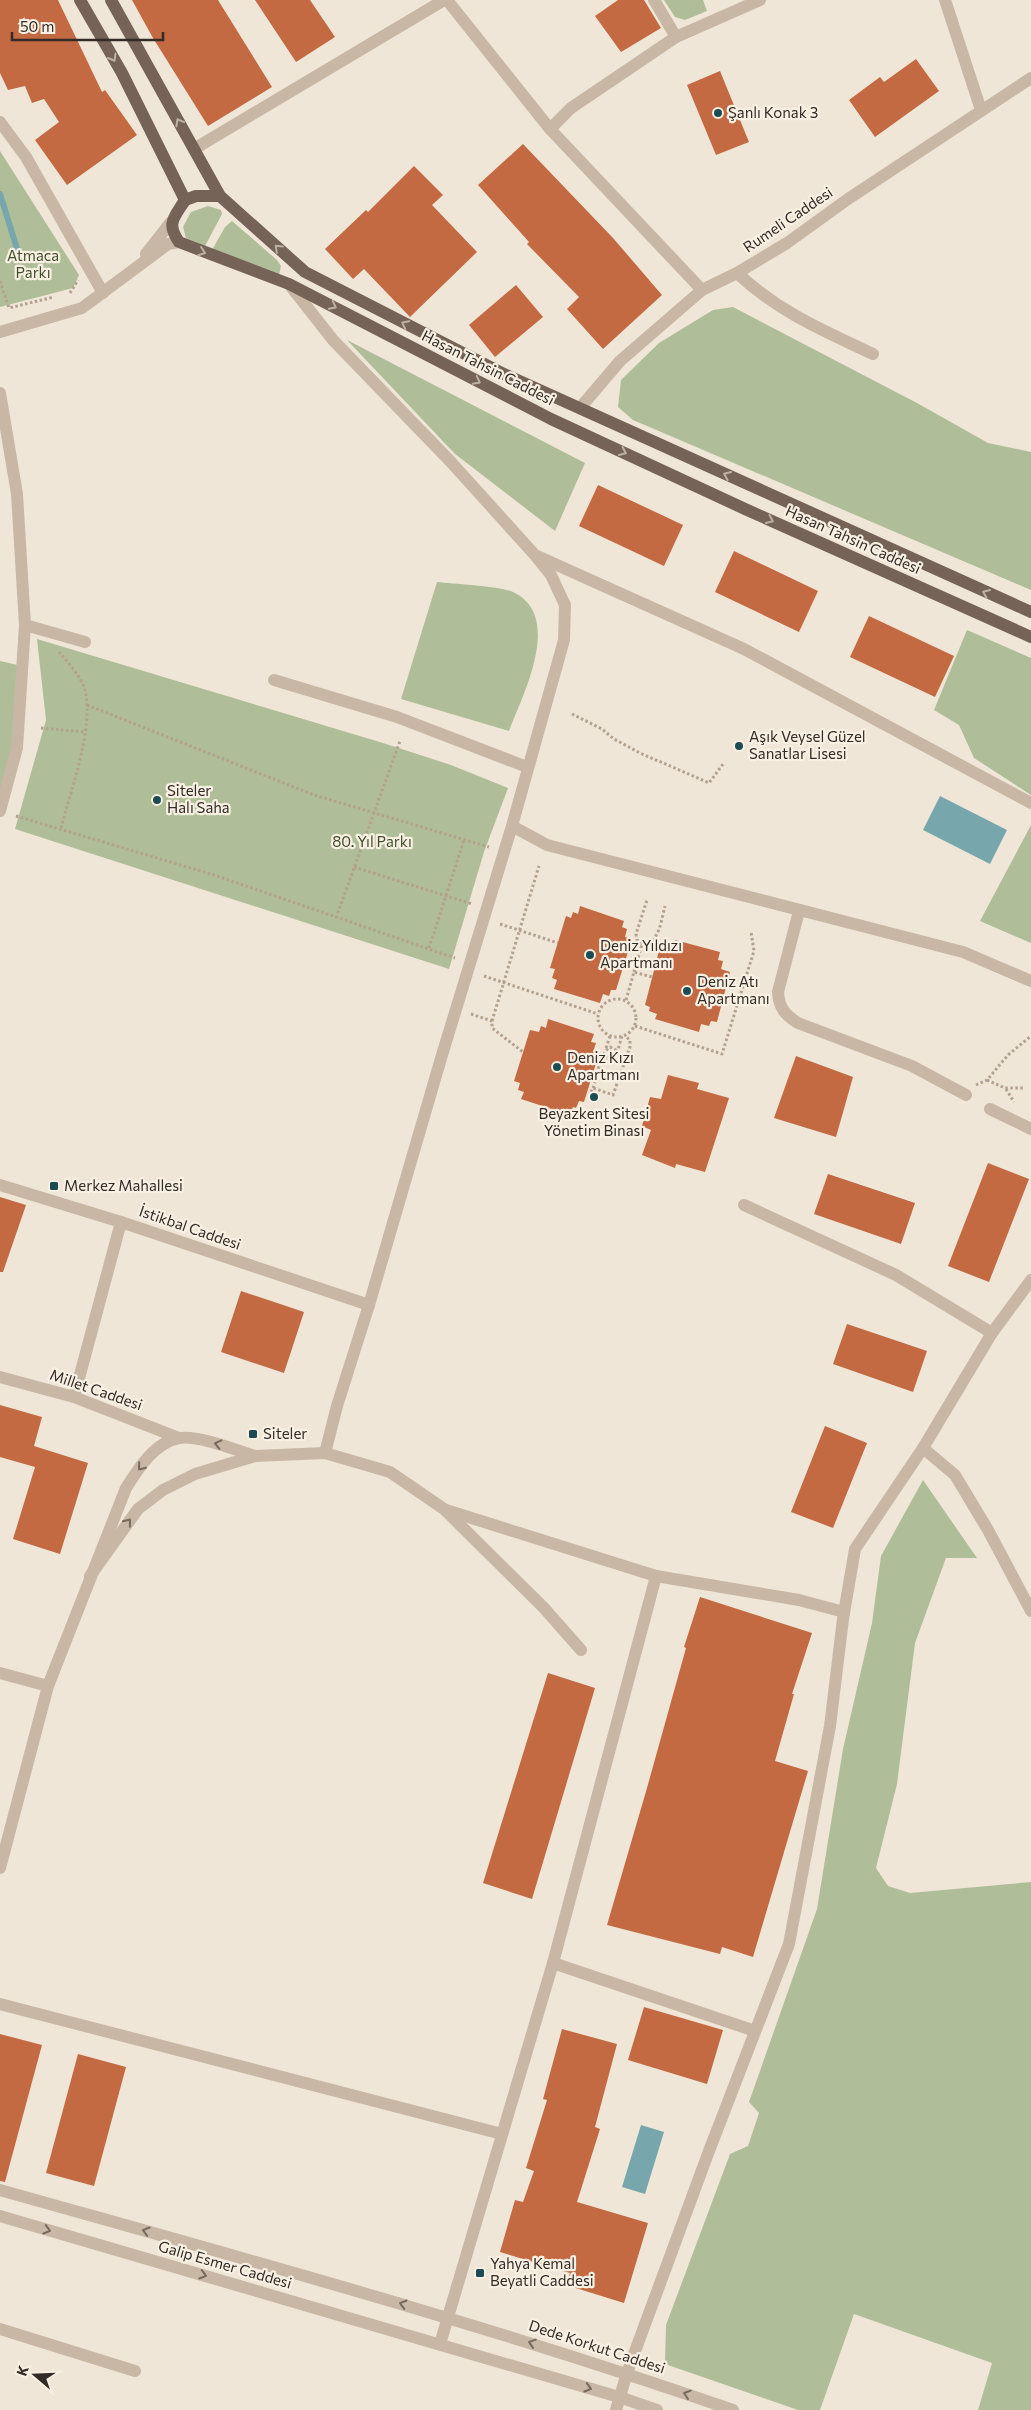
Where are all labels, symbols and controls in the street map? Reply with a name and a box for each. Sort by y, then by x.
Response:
scale bar [12,10,164,42]
text: 50 m [20,17,54,35]
one-way arrow [107,52,117,61]
place label: Şanlı Konak 3 [728,103,818,121]
marker: Şanlı Konak 3 [712,107,724,119]
one-way arrow [176,118,186,127]
street label: Rumeli Caddesi [739,183,836,256]
one-way arrow [275,245,284,254]
park label: Atmaca Parkı [7,246,59,281]
one-way arrow [197,246,206,256]
one-way arrow [327,300,336,310]
one-way arrow [402,320,411,330]
street label: Hasan Tahsin Caddesi [419,326,558,408]
one-way arrow [472,374,481,384]
one-way arrow [618,446,627,456]
one-way arrow [723,471,732,481]
street label: Hasan Tahsin Caddesi [783,501,924,577]
one-way arrow [765,514,774,525]
one-way arrow [982,588,991,599]
place label: Aşık Veysel Güzel Sanatlar Lisesi [749,727,866,762]
marker: Aşık Veysel Güzel Sanatlar Lisesi [733,740,745,752]
place label: Siteler Halı Saha [167,781,230,816]
marker: Siteler Halı Saha [151,794,163,806]
park label: 80. Yıl Parkı [332,832,412,850]
place label: Deniz Yıldızı Apartmanı [600,936,682,971]
marker: Deniz Yıldızı Apartmanı [584,949,596,961]
place label: Deniz Atı Apartmanı [697,972,770,1007]
marker: Deniz Atı Apartmanı [681,985,693,997]
place label: Deniz Kızı Apartmanı [567,1048,640,1083]
marker: Deniz Kızı Apartmanı [551,1061,563,1073]
marker: Beyazkent Sitesi Yönetim Binası [588,1091,600,1103]
place label: Beyazkent Sitesi Yönetim Binası [539,1104,649,1139]
place label: Merkez Mahallesi [64,1176,183,1194]
marker: Merkez Mahallesi [48,1180,60,1192]
street label: İstikbal Caddesi [137,1201,244,1253]
street label: Millet Caddesi [48,1365,145,1413]
place label: Siteler [263,1424,307,1442]
marker: Siteler [247,1428,259,1440]
one-way arrow [214,1439,222,1450]
one-way arrow [138,1461,146,1470]
one-way arrow [123,1519,131,1528]
one-way arrow [42,2224,50,2234]
one-way arrow [141,2226,150,2237]
street label: Galip Esmer Caddesi [157,2236,294,2292]
place label: Yahya Kemal Beyatli Caddesi [490,2254,594,2289]
marker: Yahya Kemal Beyatli Caddesi [474,2267,486,2279]
one-way arrow [198,2270,206,2280]
one-way arrow [399,2299,407,2309]
street label: Dede Korkut Caddesi [527,2315,668,2377]
one-way arrow [529,2339,537,2349]
north arrow [10,2350,60,2400]
text: K [13,2363,32,2378]
one-way arrow [583,2382,592,2392]
one-way arrow [683,2390,691,2400]

